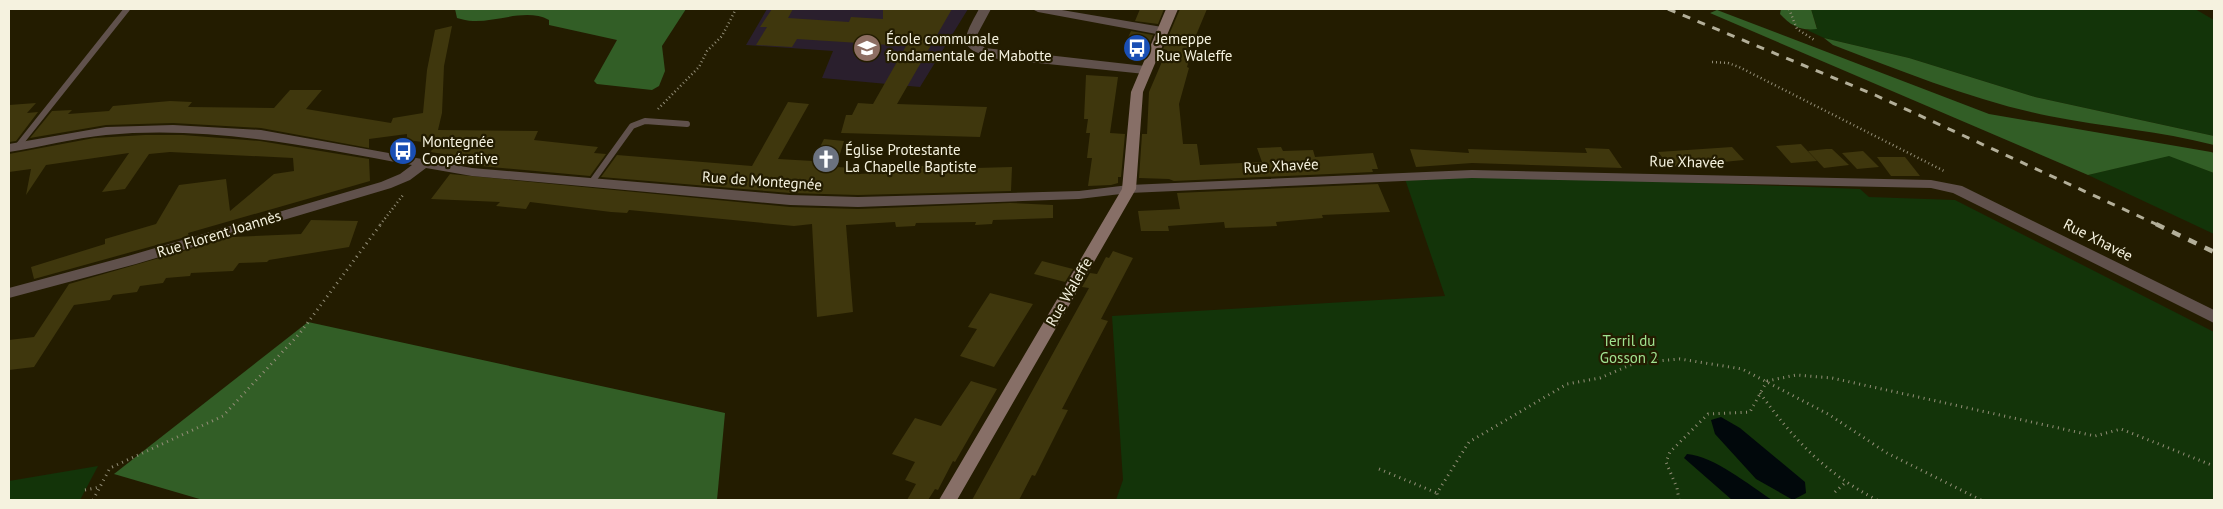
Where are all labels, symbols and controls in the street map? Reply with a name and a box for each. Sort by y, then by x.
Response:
place label: École communale fondamentale de Mabotte [886,29,1052,65]
place label: Jemeppe Rue Waleffe [1155,29,1232,65]
school or university icon: École communale fondamentale de Mabotte [852,33,882,63]
bus stop icon: Jemeppe Rue Waleffe [1122,33,1152,63]
place label: Montegnée Coopérative [422,132,498,168]
bus stop icon: Montegnée Coopérative [388,136,418,166]
place label: Église Protestante La Chapelle Baptiste [845,140,977,176]
church icon: Église Protestante La Chapelle Baptiste [811,144,841,174]
street label: Rue Xhavée [1649,151,1725,172]
street label: Rue Xhavée [1243,154,1319,177]
street label: Rue de Montegnée [702,167,823,194]
street label: Rue Florent Joannès [154,206,283,261]
street label: Rue Xhavée [2060,214,2136,265]
street label: Rue Waleffe [1041,254,1096,330]
park label: Terril du Gosson 2 [1600,331,1658,367]

